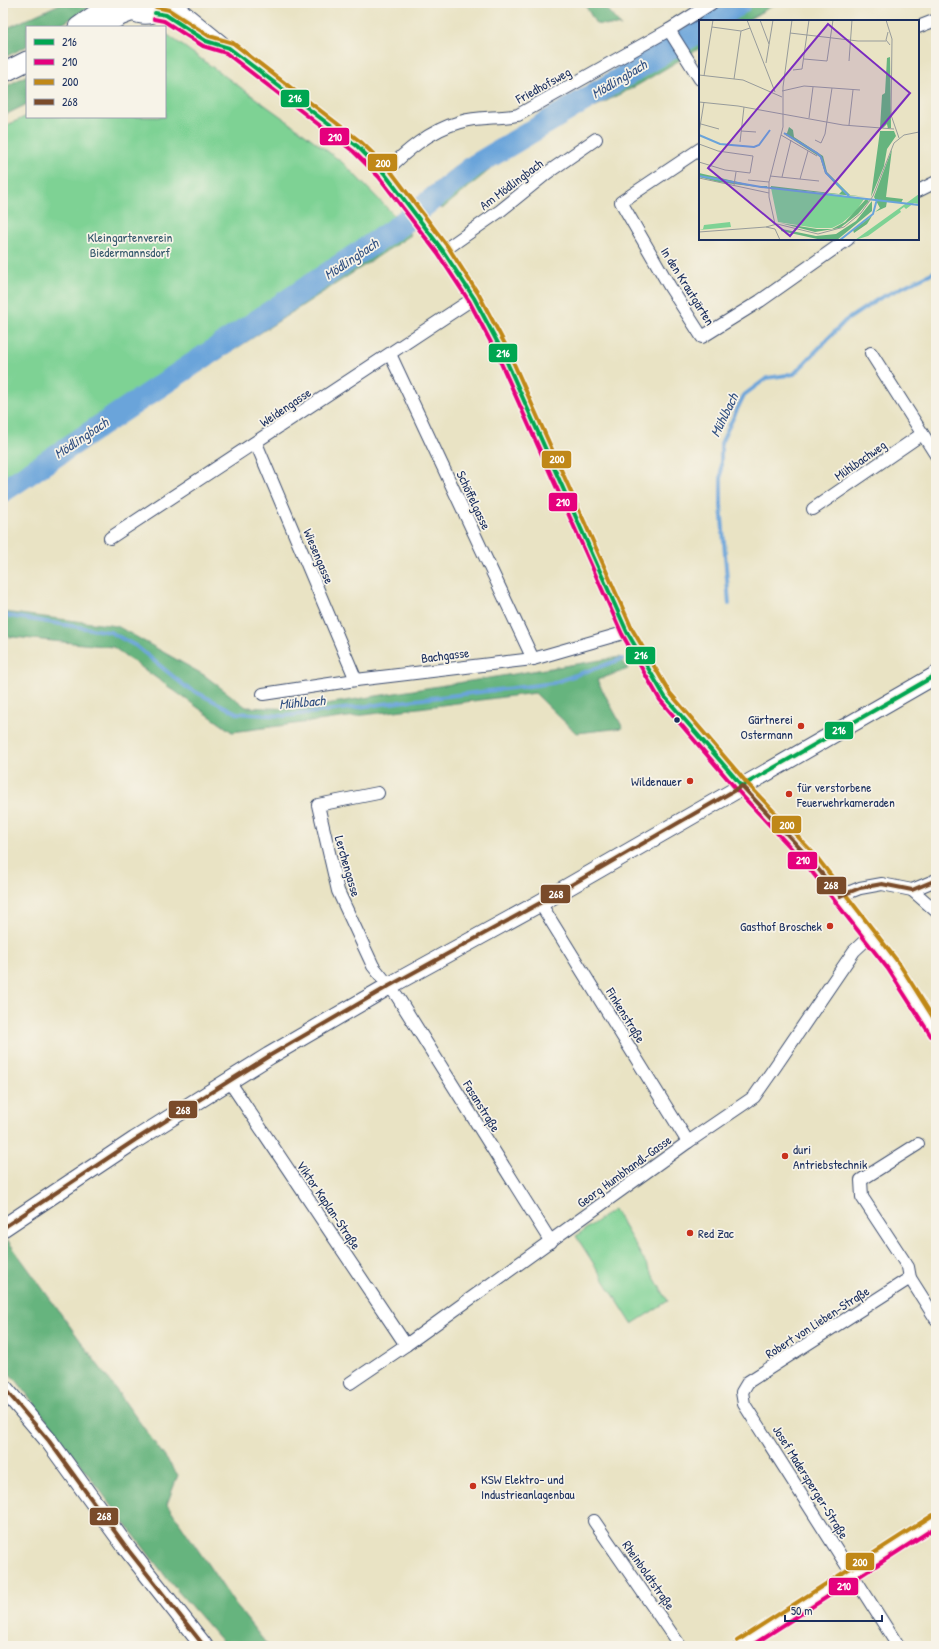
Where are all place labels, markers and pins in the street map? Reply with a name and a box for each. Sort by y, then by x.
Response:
place label: Gärtnerei Ostermann [740,710,793,743]
unlabelled marker [672,715,682,725]
marker: Gärtnerei Ostermann [796,721,806,731]
place label: Wildenauer [631,772,682,790]
marker: Wildenauer [685,776,695,786]
place label: für verstorbene Feuerwehrkameraden [796,778,895,811]
marker: für verstorbene Feuerwehrkameraden [784,789,794,799]
place label: Gasthof Broschek [740,917,823,935]
marker: Gasthof Broschek [825,921,835,931]
place label: duri Antriebstechnik [793,1140,868,1173]
marker: duri Antriebstechnik [780,1151,790,1161]
place label: Red Zac [698,1224,734,1242]
marker: Red Zac [685,1228,695,1238]
place label: KSW Elektro- und Industrieanlagenbau [481,1470,575,1503]
marker: KSW Elektro- und Industrieanlagenbau [468,1481,478,1491]

